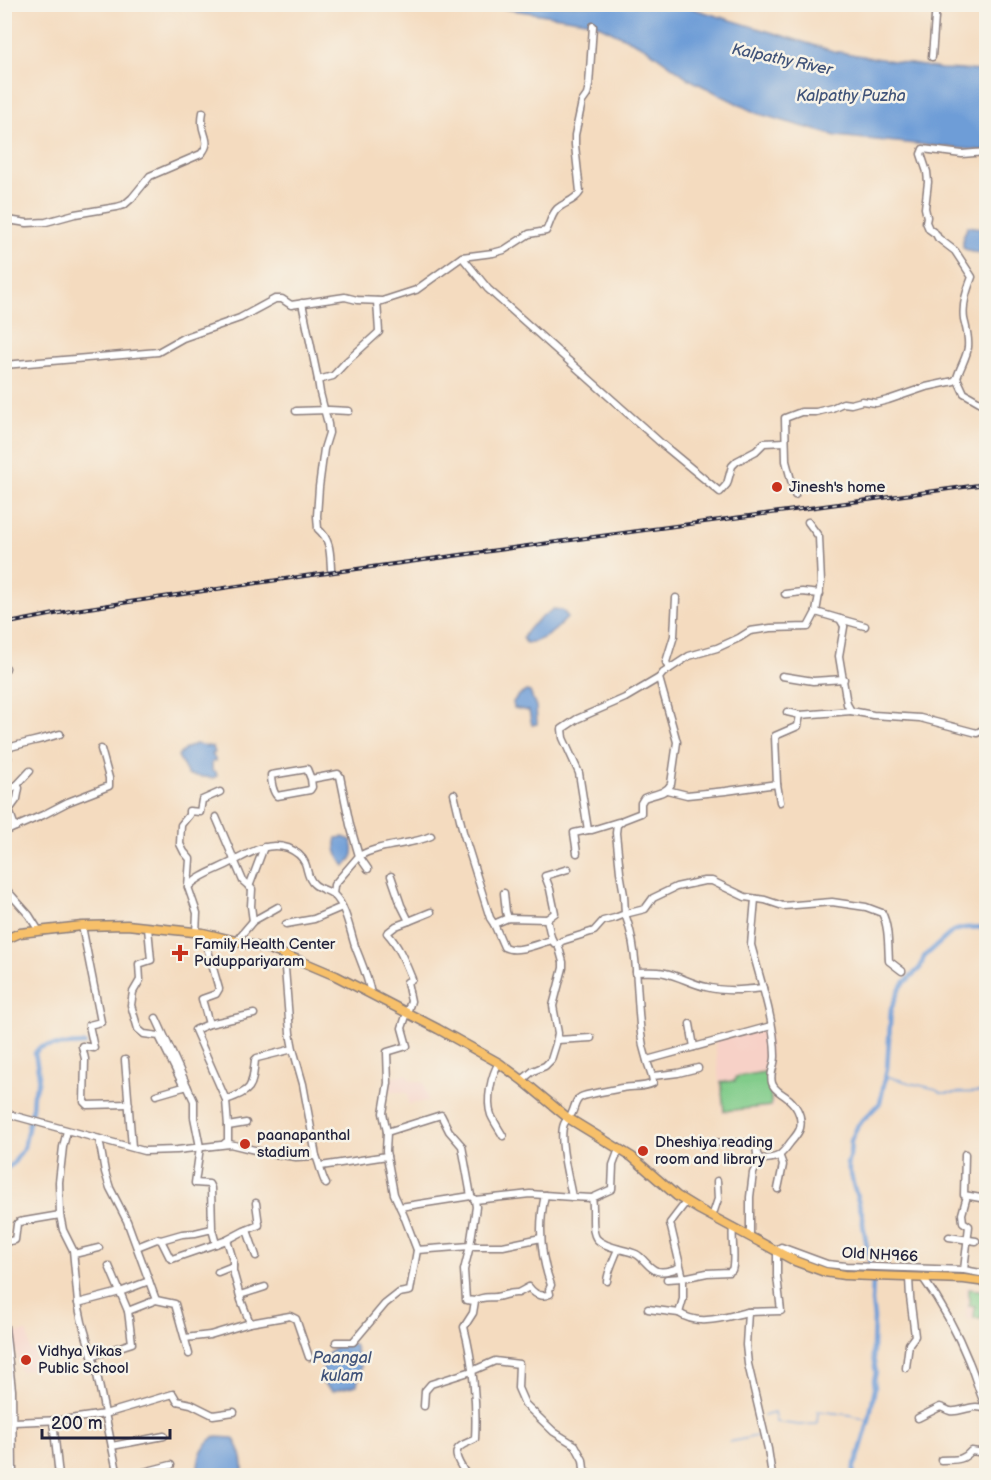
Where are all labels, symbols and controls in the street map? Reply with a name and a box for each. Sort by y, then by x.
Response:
water label: Kalpathy River [730,40,835,80]
water label: Kalpathy Puzha [796,87,906,106]
place label: Jinesh's home [789,478,885,497]
marker: Jinesh's home [770,480,784,494]
place label: Family Health Center Puduppariyaram [194,935,336,971]
marker: Family Health Center Puduppariyaram [171,944,189,962]
place label: paanapanthal stadium [257,1126,350,1162]
place label: Dheshiya reading room and library [655,1133,773,1169]
marker: paanapanthal stadium [238,1137,252,1151]
marker: Dheshiya reading room and library [636,1144,650,1158]
street label: Old NH966 [841,1244,919,1266]
place label: Vidhya Vikas Public School [38,1342,129,1378]
water label: Paangal kulam [313,1349,373,1386]
marker: Vidhya Vikas Public School [19,1353,33,1367]
scale bar [42,1402,170,1440]
text: 200 m [51,1413,103,1434]

